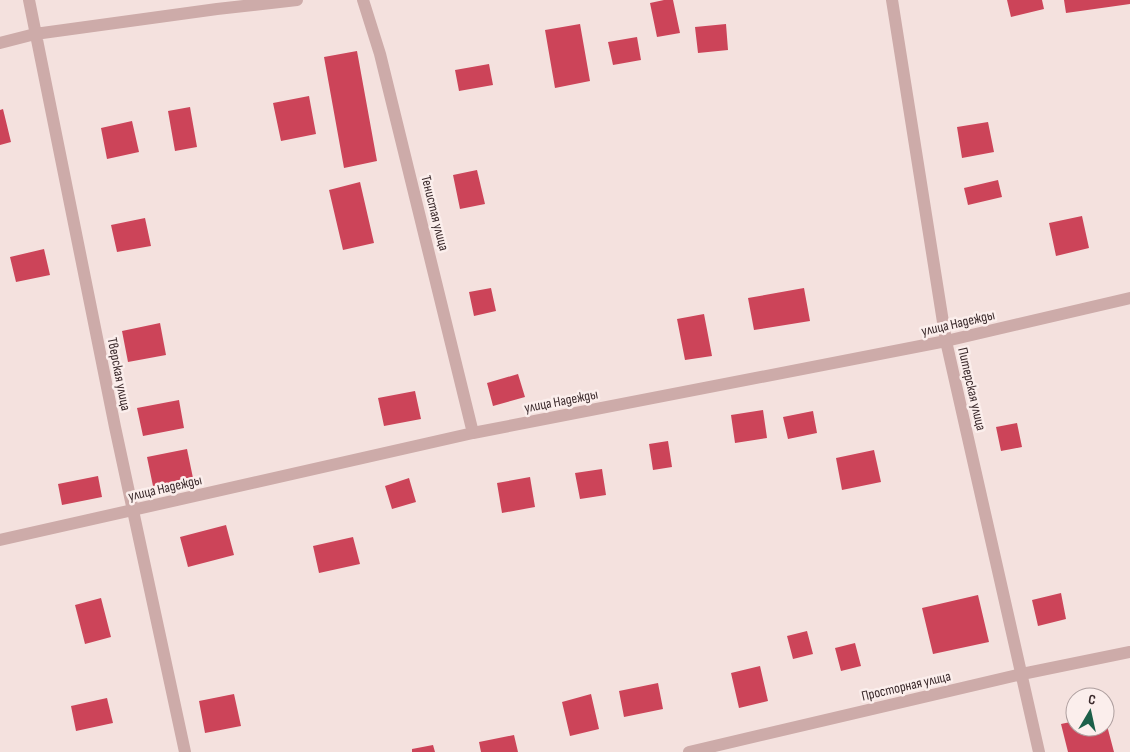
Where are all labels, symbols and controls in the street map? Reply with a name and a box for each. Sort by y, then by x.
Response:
street label: Тенистая улица [417,174,453,252]
street label: улица Надежды [920,306,996,340]
street label: Тверская улица [104,336,134,412]
street label: Питерская улица [954,346,990,432]
street label: улица Надежды [523,386,599,416]
street label: улица Надежды [127,471,203,505]
street label: Просторная улица [860,667,952,705]
north arrow [1065,687,1115,737]
text: С [1087,691,1097,709]

